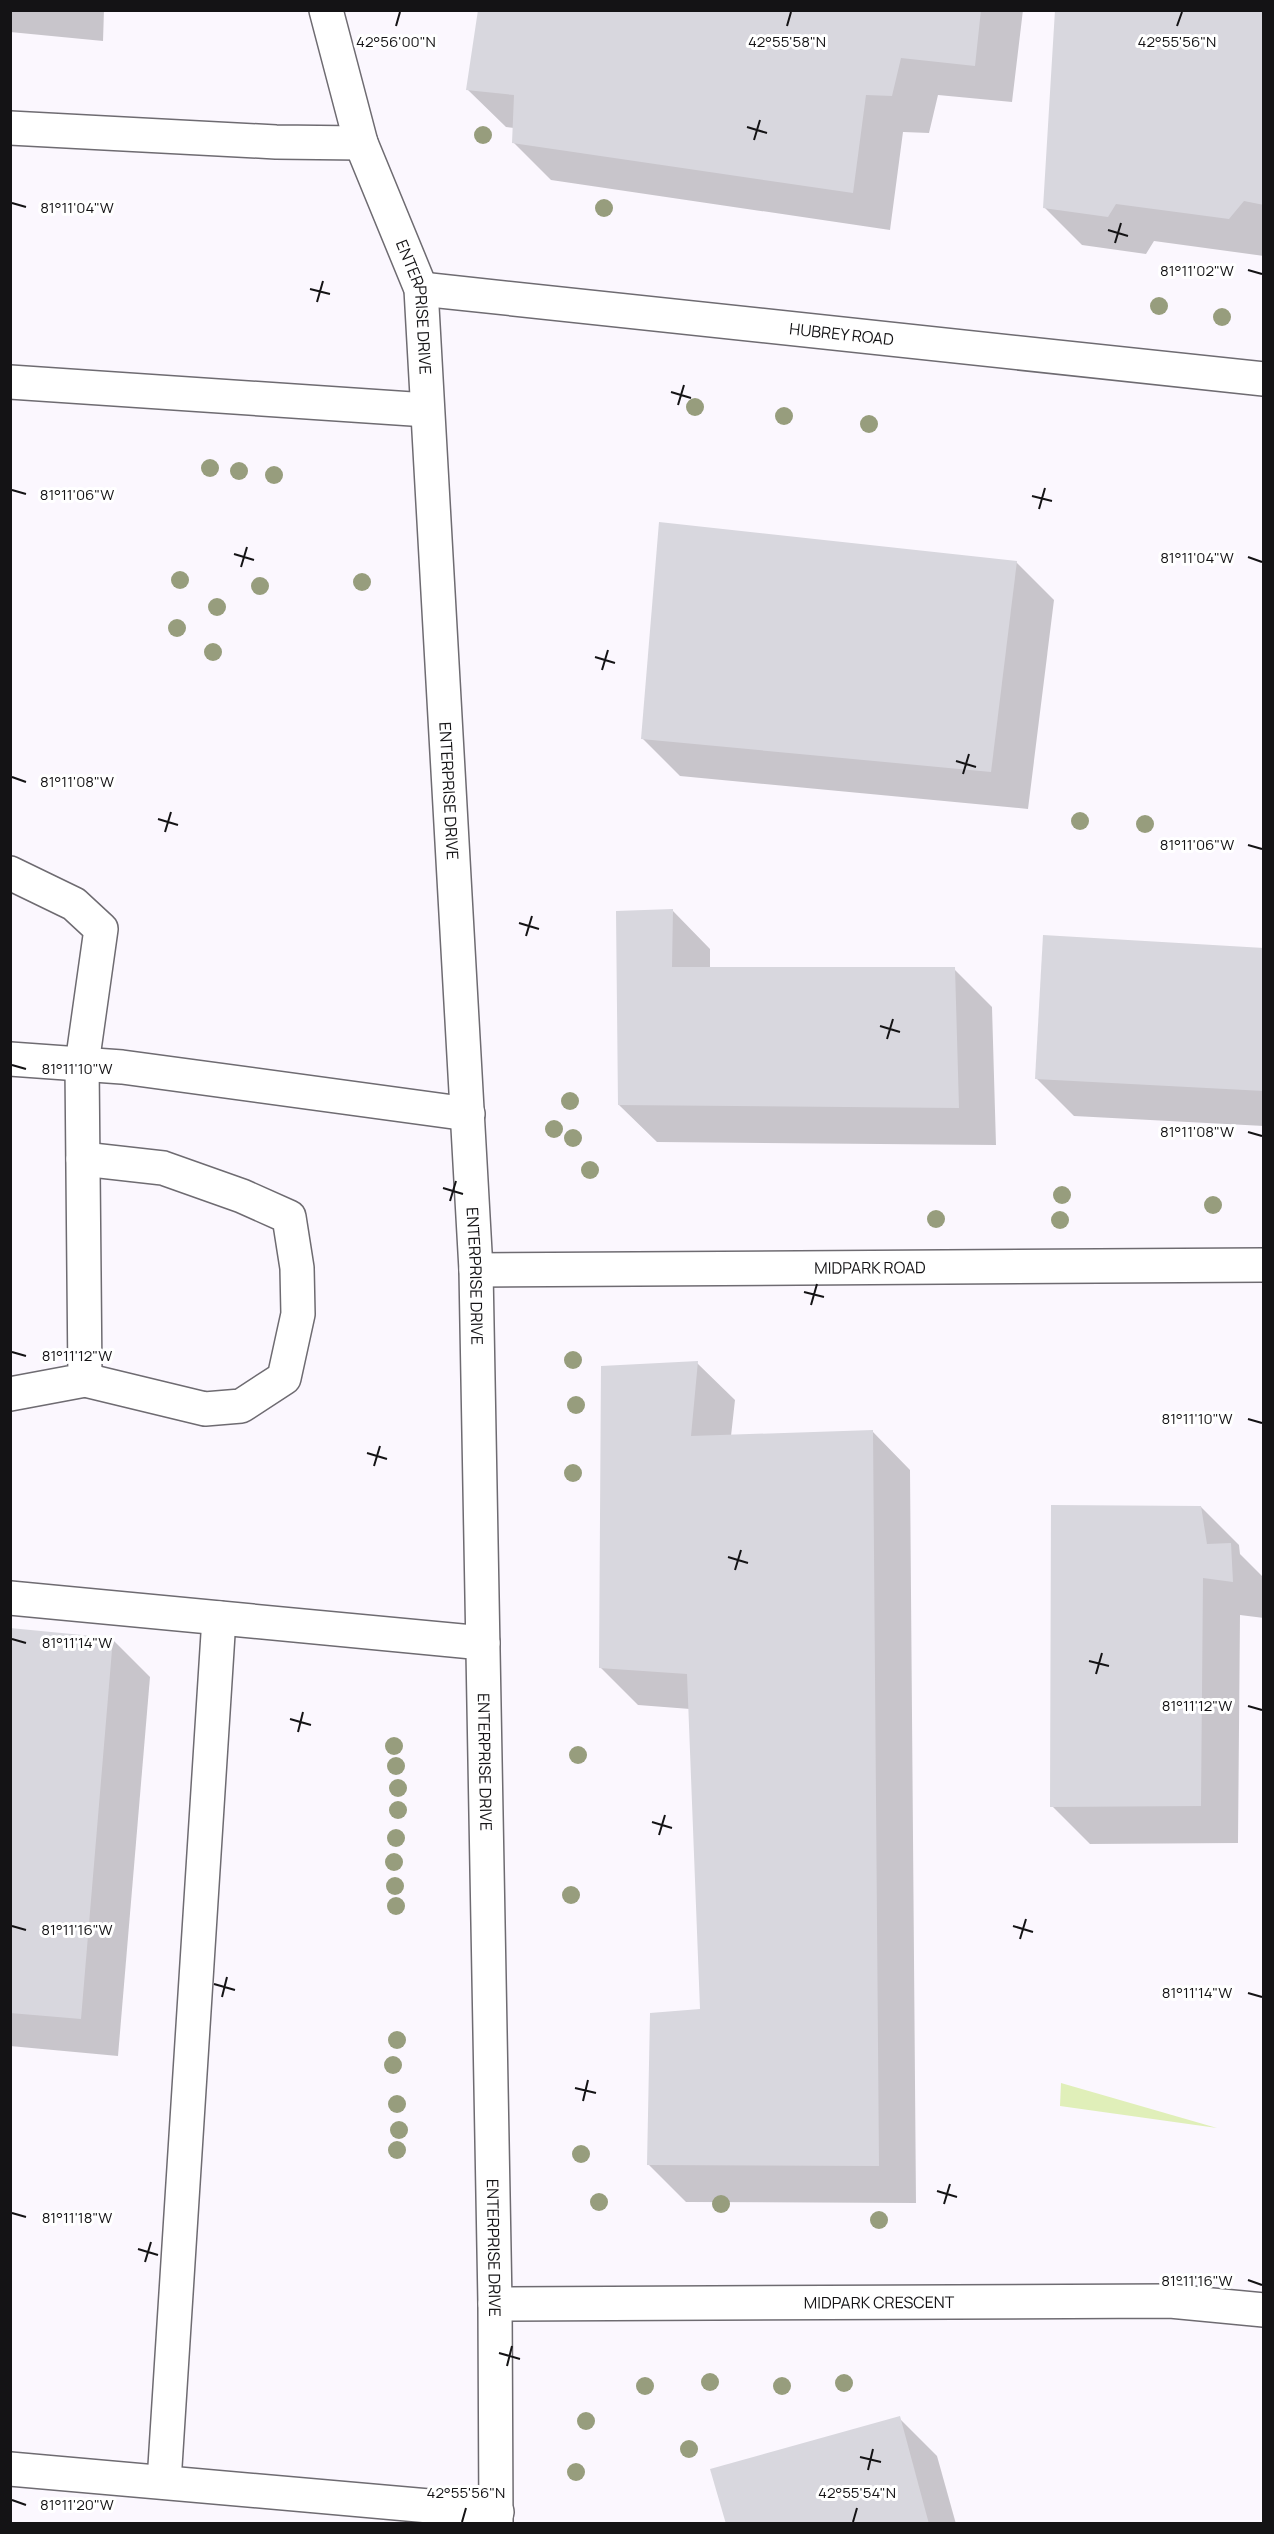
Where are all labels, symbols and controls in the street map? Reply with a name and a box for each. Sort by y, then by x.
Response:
text: 42°56'00"N [356,31,436,52]
text: 42°55'58"N [748,31,826,52]
text: 42°55'56"N [1138,31,1216,52]
text: 81°11'04"W [40,197,114,218]
street label: ENTERPRISE DRIVE [391,236,437,375]
text: 81°11'02"W [1160,260,1234,281]
street label: HUBREY ROAD [788,317,895,350]
text: 81°11'06"W [40,484,114,505]
text: 81°11'04"W [1160,547,1234,568]
street label: ENTERPRISE DRIVE [434,721,464,860]
text: 81°11'08"W [40,771,114,792]
text: 81°11'06"W [1160,834,1234,855]
text: 81°11'10"W [41,1058,113,1079]
text: 81°11'08"W [1160,1121,1234,1142]
street label: ENTERPRISE DRIVE [461,1207,488,1345]
street label: MIDPARK ROAD [814,1256,926,1279]
text: 81°11'12"W [42,1345,112,1366]
text: 81°11'10"W [1161,1408,1233,1429]
text: 81°11'14"W [42,1632,112,1653]
street label: ENTERPRISE DRIVE [473,1693,497,1831]
text: 81°11'12"W [1162,1695,1232,1716]
text: 81°11'16"W [41,1919,113,1940]
text: 81°11'14"W [1162,1982,1232,2003]
street label: ENTERPRISE DRIVE [482,2179,506,2317]
text: 81°11'18"W [42,2207,112,2228]
text: 81°11'16"W [1161,2270,1233,2291]
street label: MIDPARK CRESCENT [804,2291,955,2314]
text: 42°55'56"N [427,2482,505,2503]
text: 42°55'54"N [818,2482,896,2503]
text: 81°11'20"W [40,2494,114,2515]

